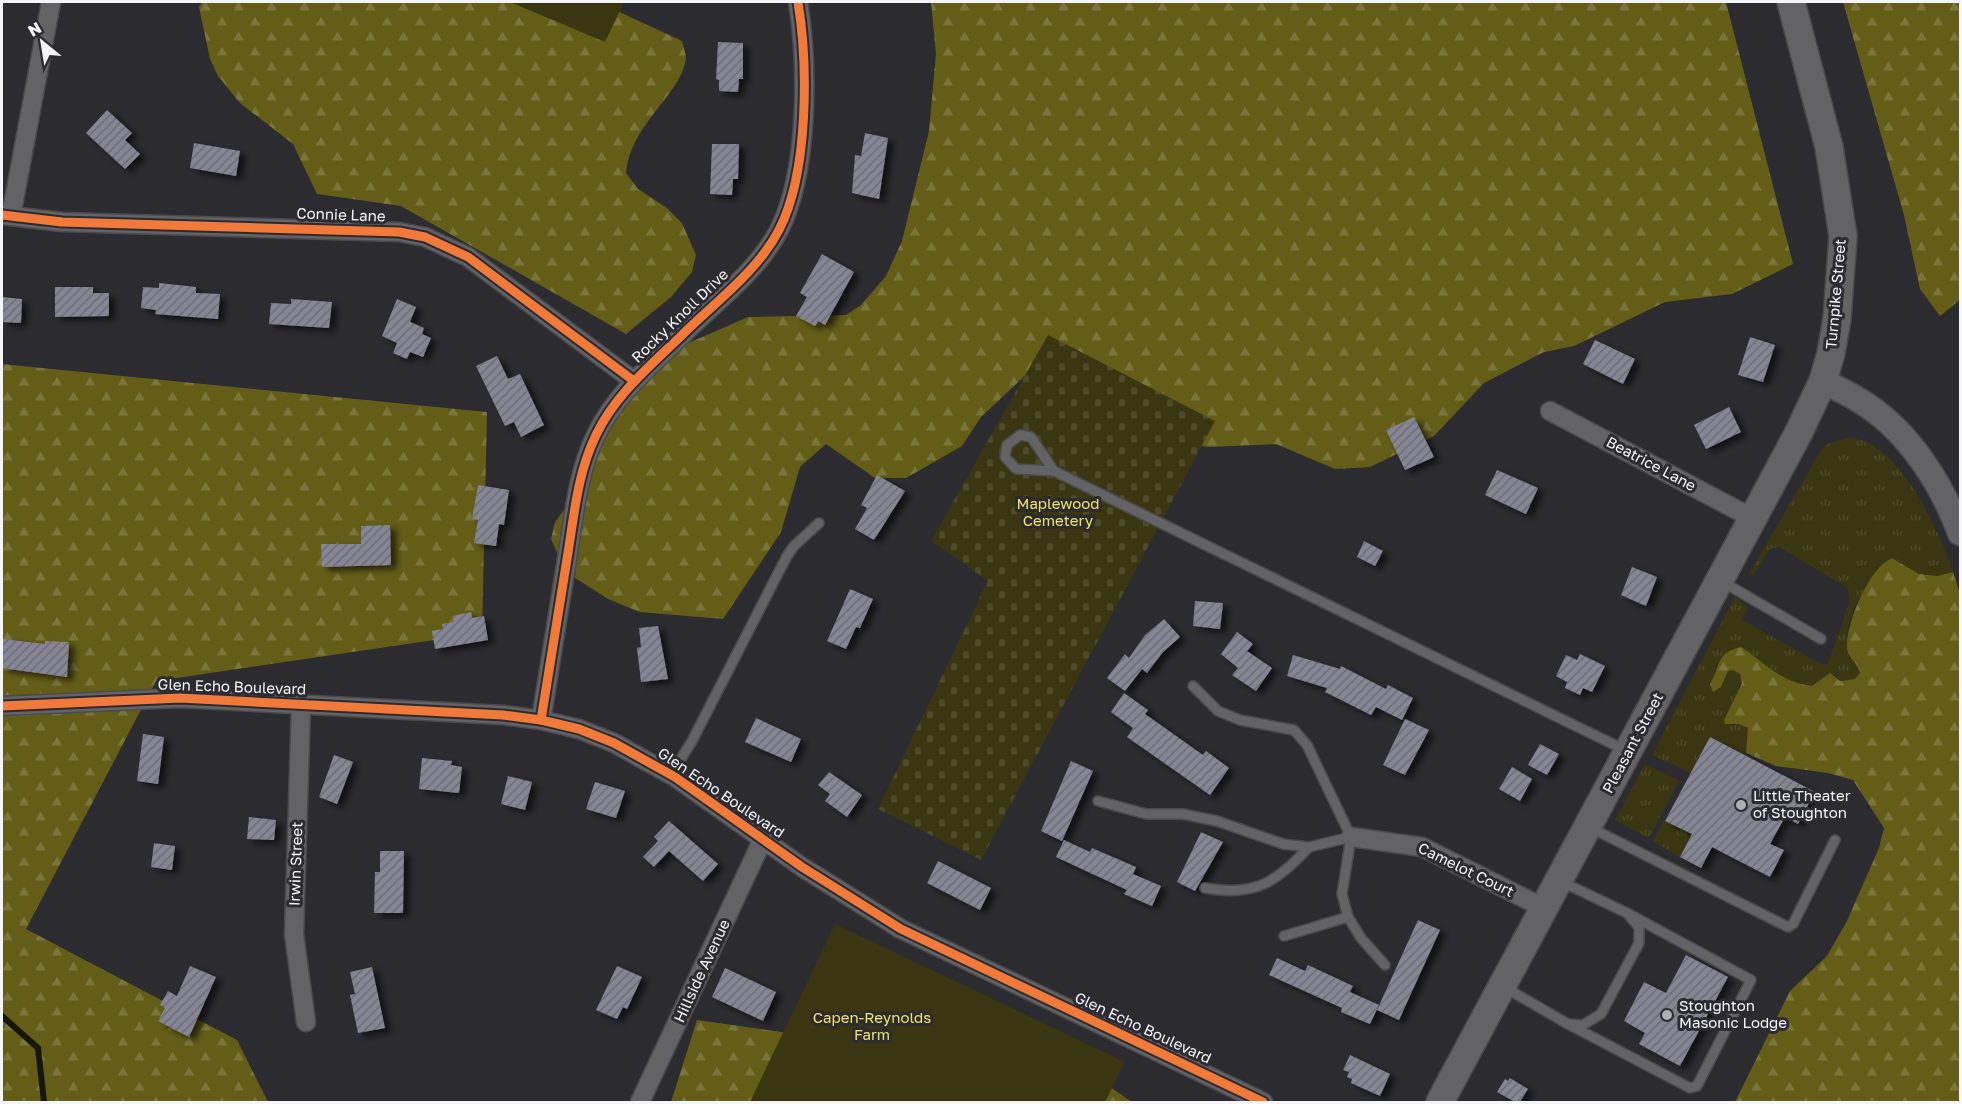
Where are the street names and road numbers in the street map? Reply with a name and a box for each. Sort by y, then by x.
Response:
street label: Connie Lane [296,203,386,225]
street label: Turnpike Street [1821,238,1849,350]
street label: Rocky Knoll Drive [627,264,731,366]
street label: Beatrice Lane [1604,432,1700,494]
street label: Glen Echo Boulevard [157,674,307,698]
street label: Pleasant Street [1598,689,1666,796]
street label: Glen Echo Boulevard [655,743,788,841]
street label: Irwin Street [285,821,305,906]
street label: Camelot Court [1416,838,1517,900]
street label: Hillside Avenue [669,916,733,1025]
street label: Glen Echo Boulevard [1072,988,1215,1067]

